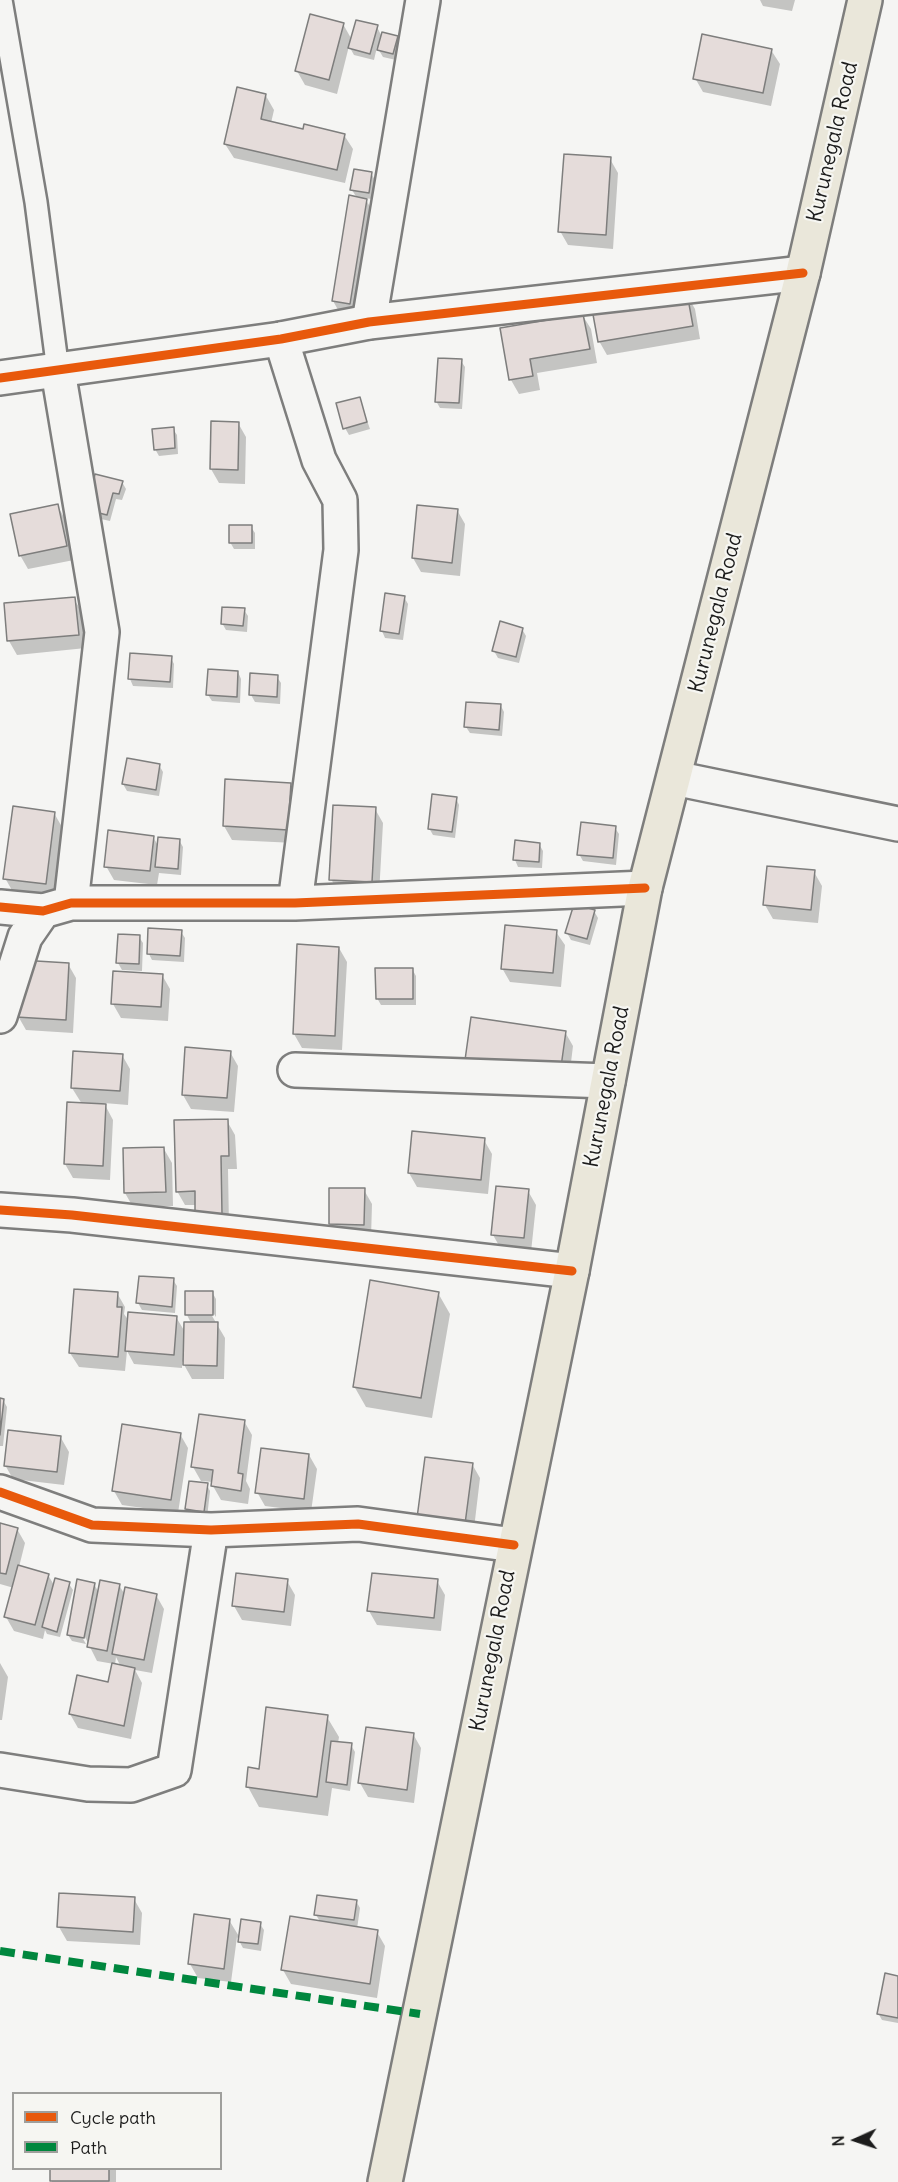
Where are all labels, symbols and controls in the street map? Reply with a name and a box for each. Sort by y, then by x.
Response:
street label: Kurunegala Road [802,59,864,225]
street label: Kurunegala Road [684,530,748,696]
street label: Kurunegala Road [579,1004,635,1170]
street label: Kurunegala Road [465,1568,521,1734]
legend [12,2092,222,2170]
text: Cycle path [70,2106,156,2129]
north arrow [826,2110,886,2170]
text: N [828,2135,848,2147]
text: Path [70,2136,107,2159]

